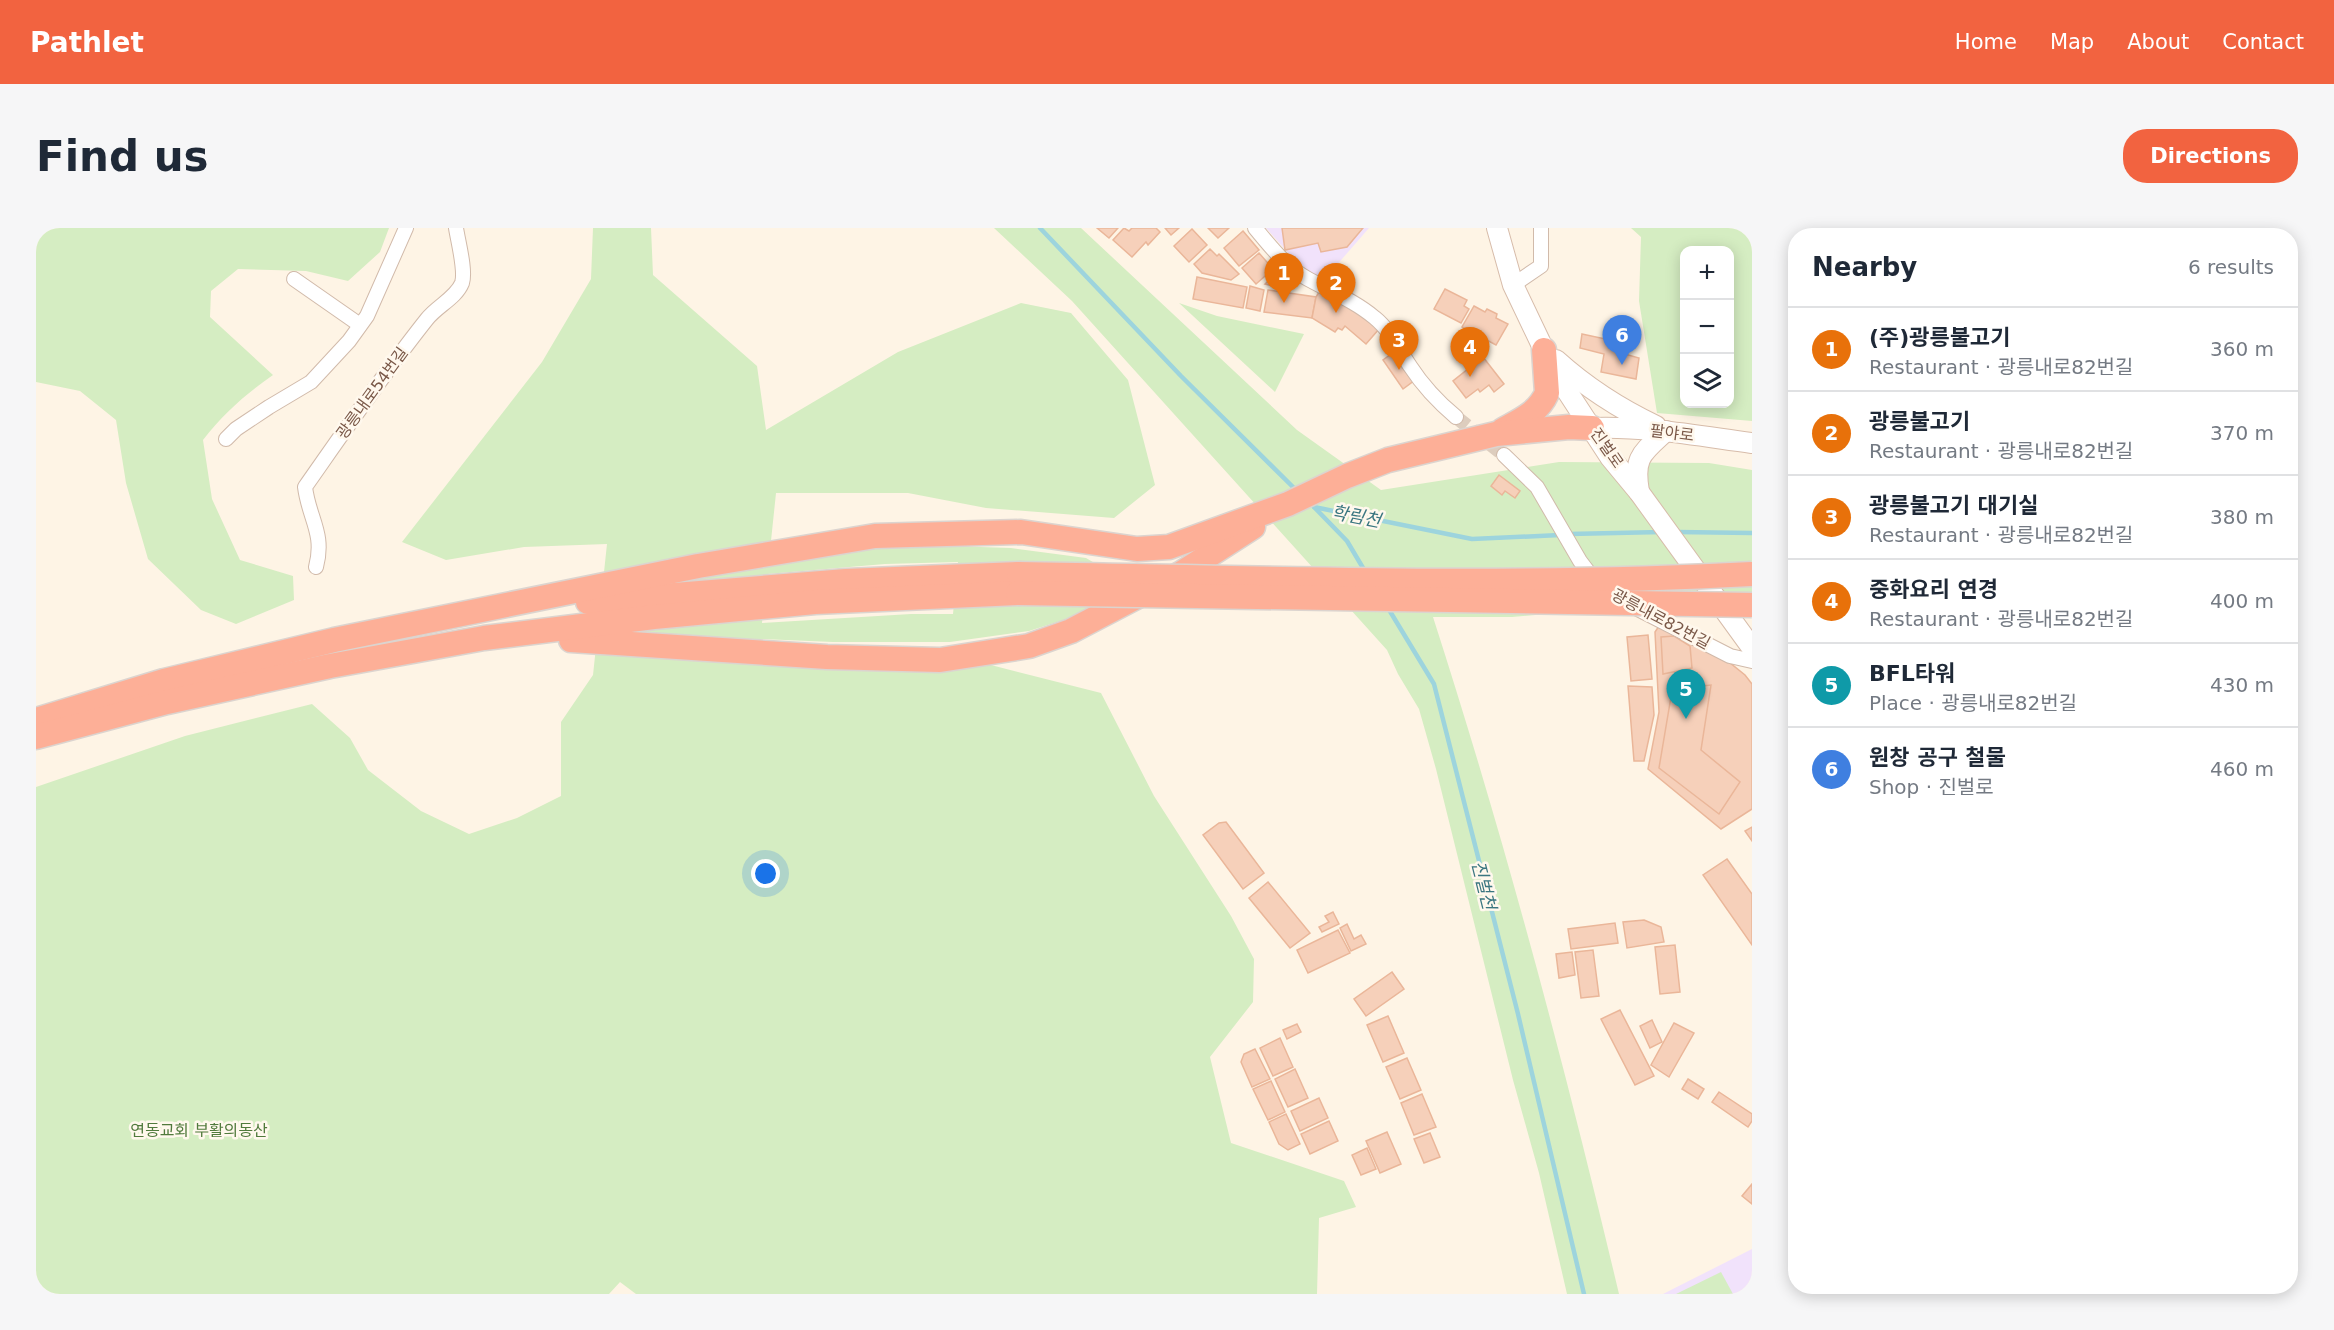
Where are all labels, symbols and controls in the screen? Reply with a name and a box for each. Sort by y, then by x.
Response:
text: Pathlet [30,26,144,59]
text: Home [1955,30,2017,54]
text: Map [2050,30,2094,54]
text: About [2127,30,2189,54]
text: Contact [2222,30,2304,54]
button: Directions [2123,129,2298,183]
text: Find us [36,132,209,181]
map controls [1680,246,1734,408]
button: + [1680,246,1734,300]
text: Nearby [1812,252,1917,282]
pin: 1 [1264,254,1304,303]
text: 6 results [2188,255,2274,279]
pin: 2 [1316,264,1356,313]
button: − [1680,300,1734,354]
pin: 6 [1602,316,1642,365]
pin: 3 [1380,320,1418,370]
text: (주)광릉불고기 [1869,325,2011,350]
pin: 4 [1450,328,1490,377]
text: 1 [1825,337,1838,361]
text: 360 m [2210,337,2274,361]
street label: 광릉내로54번길 [332,343,412,443]
button: layers [1680,354,1734,408]
text: Restaurant · 광릉내로82번길 [1869,355,2133,379]
text: 광릉불고기 [1869,409,1970,434]
street label: 팔야로 [1649,421,1695,445]
text: 2 [1825,421,1838,445]
text: 370 m [2210,421,2274,445]
street label: 진벌로 [1587,424,1628,472]
text: Restaurant · 광릉내로82번길 [1869,439,2133,463]
text: 광릉불고기 대기실 [1869,493,2039,518]
water label: 학림천 [1330,501,1385,532]
text: 3 [1825,505,1838,529]
text: 380 m [2210,505,2274,529]
text: Restaurant · 광릉내로82번길 [1869,523,2133,547]
text: 중화요리 연경 [1869,577,1998,602]
street label: 광릉내로82번길 [1609,585,1713,653]
text: 4 [1825,589,1838,613]
text: 400 m [2210,589,2274,613]
text: Restaurant · 광릉내로82번길 [1869,607,2133,631]
text: BFL타워 [1869,661,1955,686]
pin: 5 [1666,670,1706,719]
text: 5 [1825,673,1838,697]
text: 430 m [2210,673,2274,697]
text: Place · 광릉내로82번길 [1869,691,2077,715]
text: 원창 공구 철물 [1869,745,2006,770]
text: 6 [1825,757,1838,781]
text: 460 m [2210,757,2274,781]
text: Shop · 진벌로 [1869,775,1994,799]
water label: 진벌천 [1468,858,1501,914]
your location [751,859,780,888]
park label: 연동교회 부활의동산 [130,1121,268,1140]

